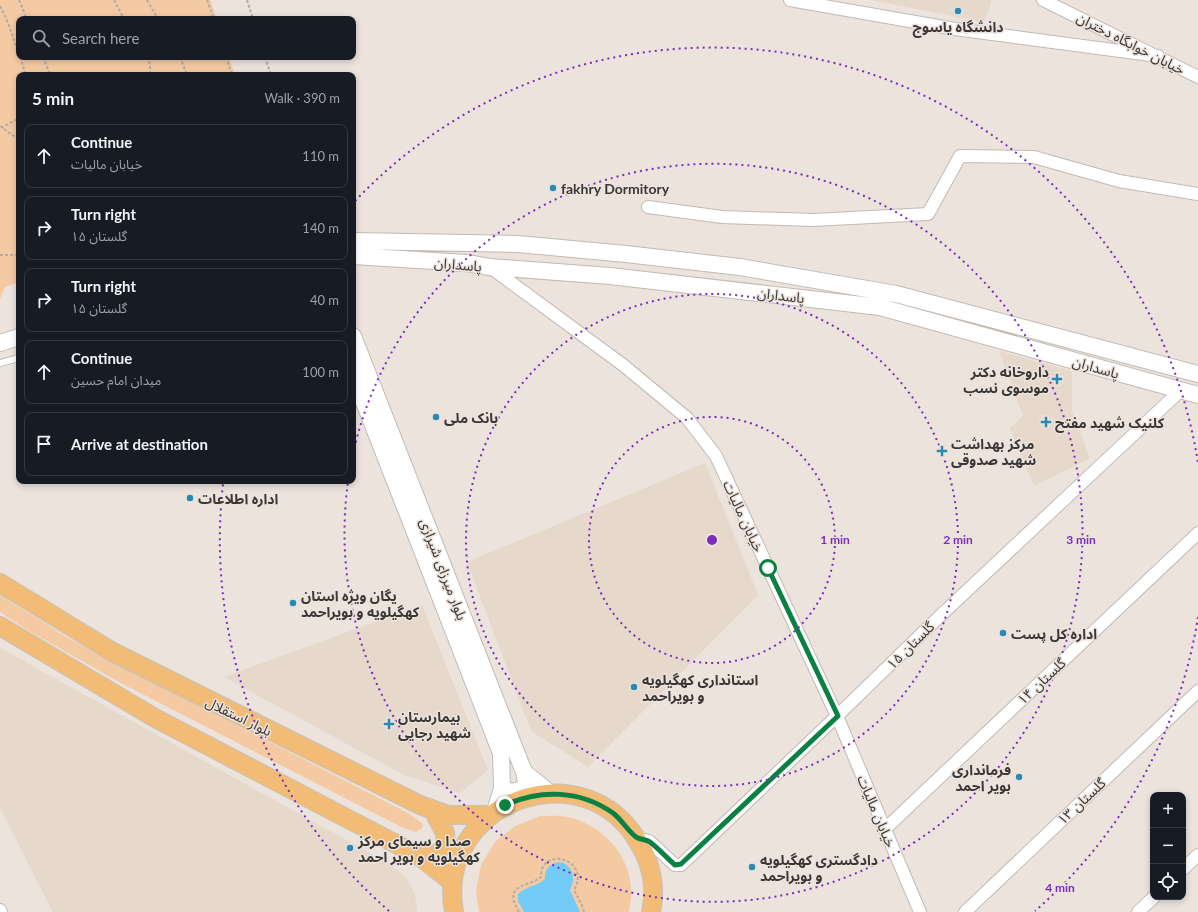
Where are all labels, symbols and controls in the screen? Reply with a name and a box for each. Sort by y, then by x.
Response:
marker: دانشگاه یاسوج [953,6,963,16]
street label: خیابان خوابگاه دختران [1074,8,1188,79]
search box [16,16,356,60]
place label: دانشگاه یاسوج [912,18,1004,38]
icon: search [30,27,52,49]
text: Search here [62,29,139,47]
text: 5 min [32,88,74,109]
text: Walk · 390 m [264,90,340,106]
text: Continue [71,133,132,151]
icon: ahead [33,145,55,167]
text: 110 m [302,148,339,164]
text: خیابان مالیات [71,156,142,172]
place label: fakhry Dormitory [561,180,670,197]
marker: fakhry Dormitory [548,183,558,193]
text: Turn right [71,205,136,223]
icon: right [33,217,55,239]
text: 140 m [302,220,339,236]
text: گلستان ۱۵ [71,228,127,244]
street label: پاسداران [433,253,483,277]
text: Turn right [71,277,136,295]
street label: پاسداران [756,284,806,308]
icon: right [33,289,55,311]
text: 40 m [310,292,339,308]
text: گلستان ۱۵ [71,300,127,316]
text: Continue [71,349,132,367]
street label: پاسداران [1070,352,1121,384]
icon: ahead [33,361,55,383]
place label: داروخانه دكتر موسوی نسب [963,363,1049,396]
text: 100 m [302,364,339,380]
text: میدان امام حسین [71,372,161,388]
marker: داروخانه دكتر موسوی نسب [1052,374,1062,384]
place label: بانک ملی [444,409,498,426]
marker: بانک ملی [431,412,441,422]
place label: کلنیک شهید مفتح [1055,414,1165,433]
marker: کلنیک شهید مفتح [1040,416,1052,428]
icon: arrive [33,433,55,455]
text: Arrive at destination [71,435,208,453]
place label: مرکز بهداشت شهید صدوقی [951,435,1036,468]
marker: مرکز بهداشت شهید صدوقی [936,445,948,457]
street label: خیابان مالیات [719,478,768,555]
place label: اداره اطلاعات [198,490,278,508]
marker: اداره اطلاعات [185,493,195,503]
street label: بلوار میرزای شیرازی [416,516,471,623]
text: 1 min [820,532,850,547]
text: 2 min [943,532,973,547]
text: 3 min [1066,532,1096,547]
centre of rings [705,533,719,547]
route start [759,559,777,577]
place label: یگان ویژه استان کهگیلویه و بویراحمد [301,587,420,621]
marker: یگان ویژه استان کهگیلویه و بویراحمد [288,598,298,608]
street label: گلستان ۱۵ [883,617,938,673]
place label: اداره کل پست [1011,625,1097,643]
marker: اداره کل پست [998,628,1008,638]
street label: گلستان ۱۴ [1013,654,1070,709]
place label: استانداری کهگیلویه و بویراحمد [642,671,759,705]
marker: استانداری کهگیلویه و بویراحمد [629,682,639,692]
street label: بلوار استقلال [203,693,275,740]
place label: بیمارستان شهید رجایی [398,708,471,742]
marker: بیمارستان شهید رجایی [383,718,395,730]
place label: فرمانداری بویر احمد [952,761,1011,795]
street label: خیابان مالیات [853,772,900,850]
marker: فرمانداری بویر احمد [1014,772,1024,782]
street label: گلستان ۱۳ [1053,774,1110,829]
map controls [1150,792,1186,900]
button: + [1150,792,1186,828]
route end [496,796,514,814]
button: − [1150,828,1186,864]
place label: صدا و سیمای مرکز کهگیلویه و بویر احمد [357,832,480,866]
marker: صدا و سیمای مرکز کهگیلویه و بویر احمد [345,843,355,853]
place label: دادگستری کهگیلویه و بویراحمد [760,851,878,885]
marker: دادگستری کهگیلویه و بویراحمد [747,862,757,872]
button: locate [1150,864,1186,900]
text: 4 min [1045,880,1075,895]

